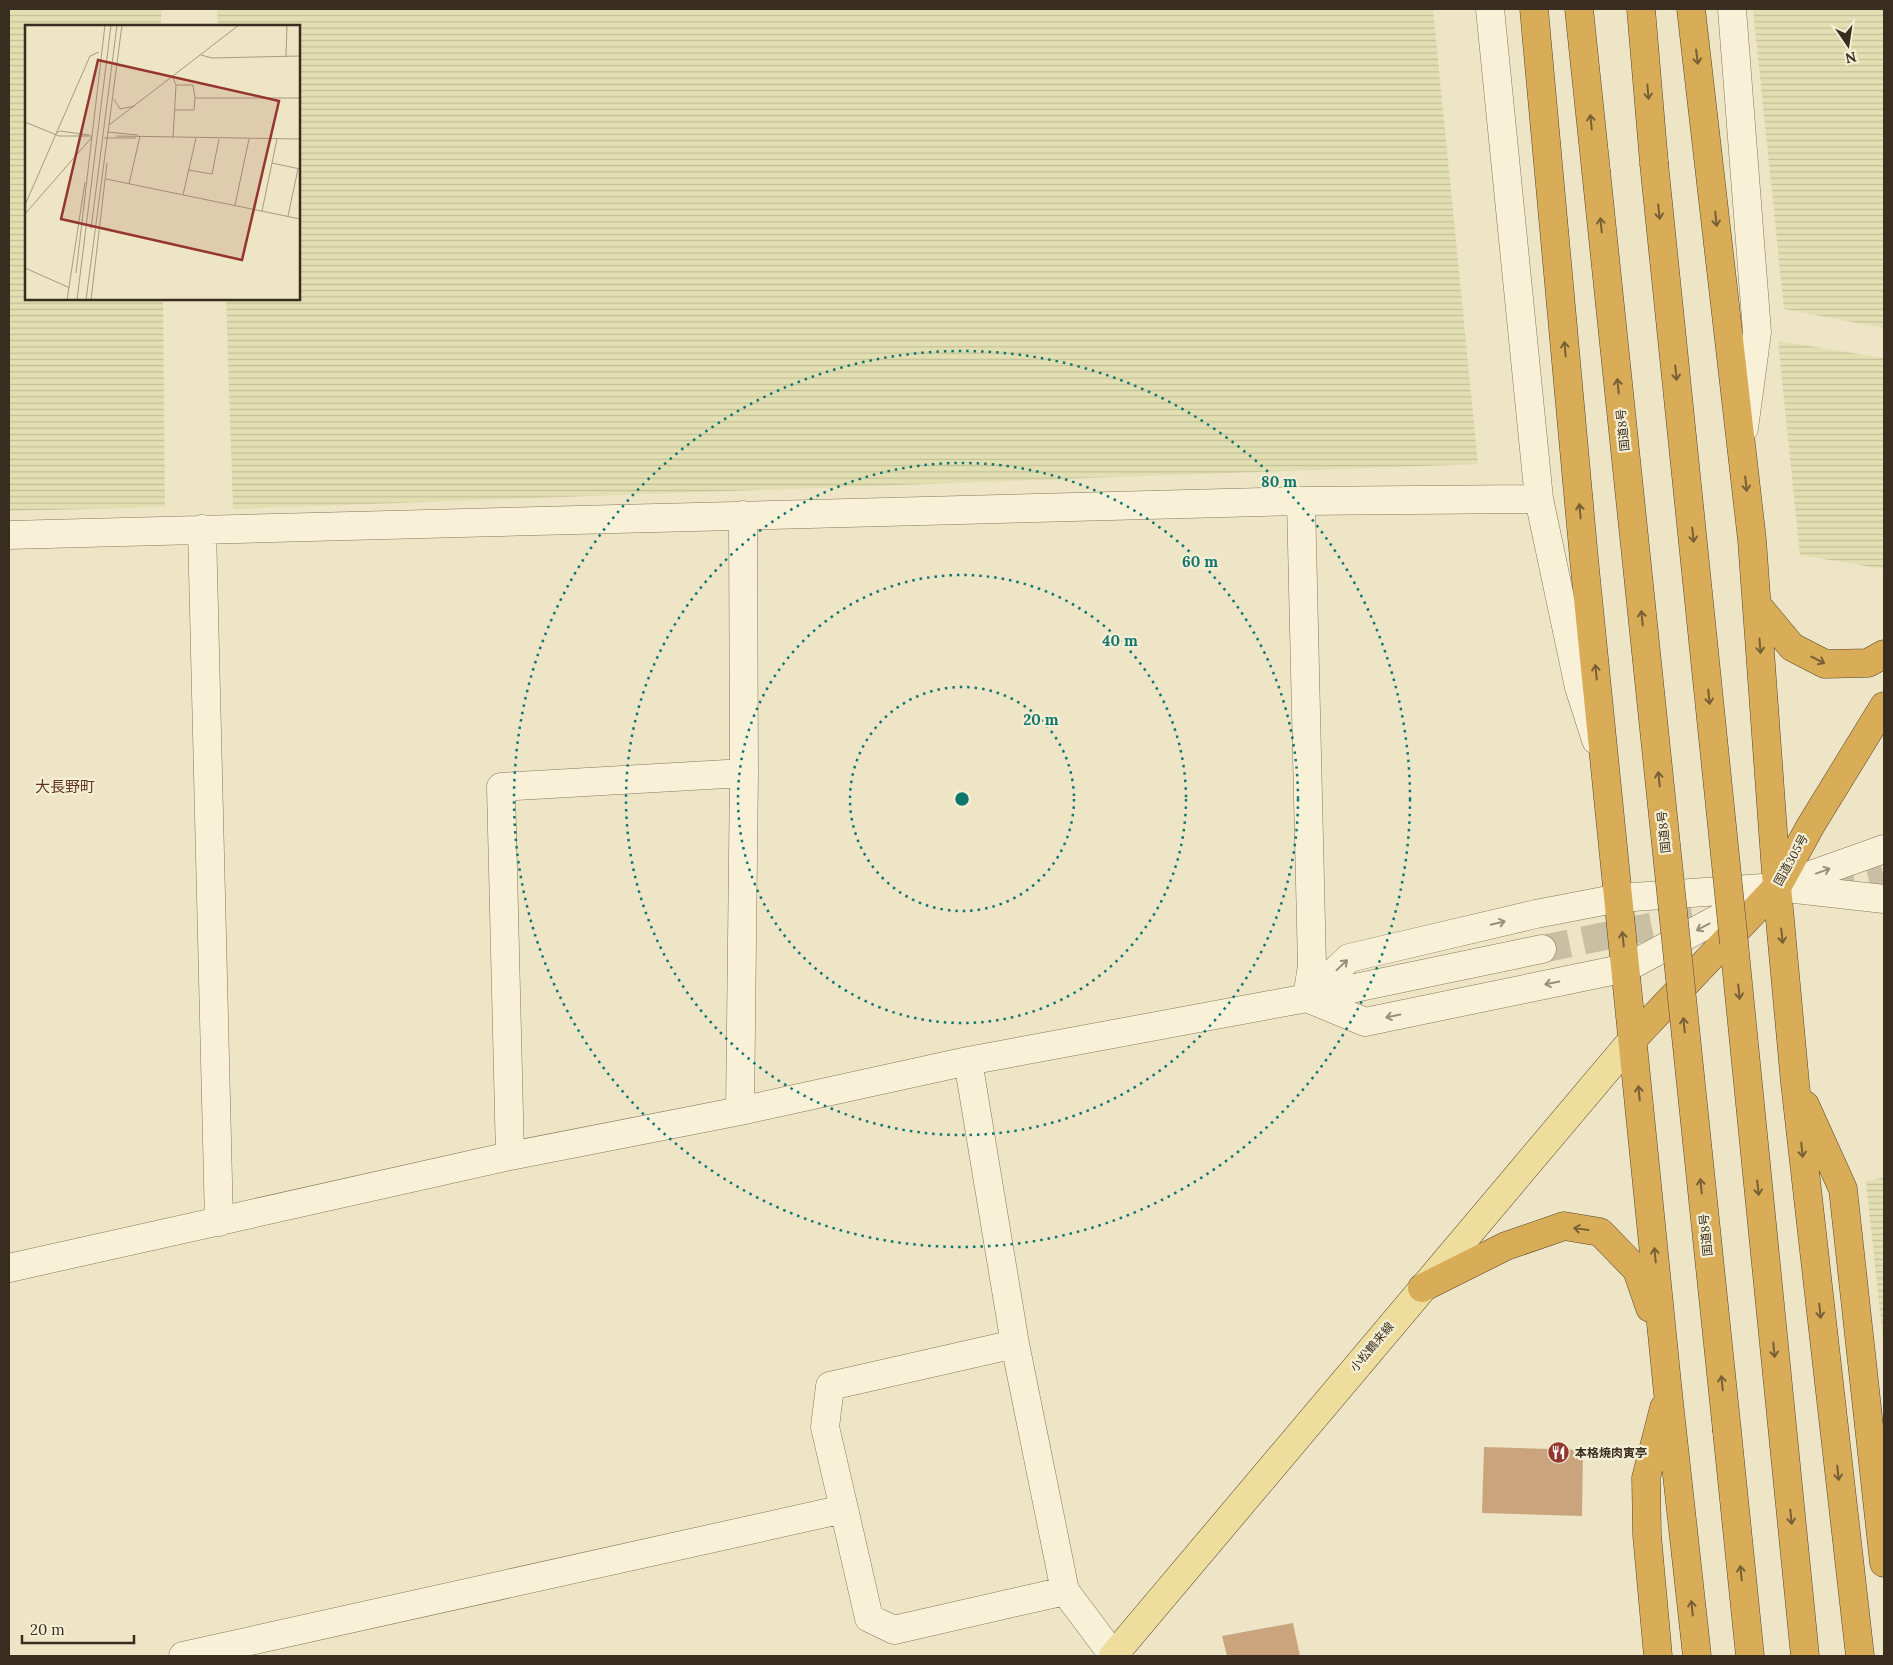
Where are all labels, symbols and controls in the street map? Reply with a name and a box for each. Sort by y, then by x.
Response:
north arrow [1823,20,1873,70]
inset map [25,25,300,300]
text: N [1843,48,1858,68]
one-way arrow [1692,49,1702,65]
one-way arrow [1643,84,1653,100]
one-way arrow [1586,115,1596,131]
one-way arrow [1654,203,1664,219]
one-way arrow [1711,210,1721,226]
one-way arrow [1597,217,1606,233]
one-way arrow [1561,341,1570,357]
one-way arrow [1671,365,1681,381]
one-way arrow [1613,379,1623,395]
street label: 国道8号 [1613,408,1632,452]
text: 80 m [1261,472,1297,491]
one-way arrow [1741,476,1751,492]
one-way arrow [1575,503,1585,519]
one-way arrow [1688,527,1698,543]
text: 60 m [1182,552,1218,571]
one-way arrow [1637,610,1647,626]
text: 40 m [1102,631,1138,650]
one-way arrow [1755,638,1764,654]
one-way arrow [1810,656,1825,665]
one-way arrow [1591,665,1601,681]
one-way arrow [1704,688,1714,704]
text: 20 m [1023,710,1059,729]
one-way arrow [1654,772,1664,788]
district label: 大長野町 [35,777,95,796]
centre of rings [953,790,971,808]
street label: 国道8号 [1654,810,1673,854]
street label: 国道305号 [1770,831,1811,888]
one-way arrow [1814,866,1830,875]
one-way arrow [1490,918,1506,927]
one-way arrow [1696,923,1711,932]
one-way arrow [1777,928,1786,944]
one-way arrow [1618,931,1627,947]
one-way arrow [1336,959,1349,971]
one-way arrow [1545,979,1561,988]
one-way arrow [1734,984,1744,1000]
one-way arrow [1385,1012,1401,1021]
one-way arrow [1679,1017,1689,1033]
one-way arrow [1634,1085,1644,1101]
one-way arrow [1797,1142,1807,1158]
one-way arrow [1696,1179,1706,1195]
one-way arrow [1753,1180,1763,1196]
street label: 国道8号 [1696,1213,1715,1257]
one-way arrow [1574,1224,1590,1234]
one-way arrow [1650,1247,1660,1263]
one-way arrow [1815,1303,1825,1319]
street label: 小松鶴来線 [1347,1319,1397,1374]
one-way arrow [1769,1342,1779,1358]
one-way arrow [1717,1375,1727,1391]
restaurant icon: 本格焼肉寅亭 [1547,1441,1571,1465]
place label: 本格焼肉寅亭 [1575,1445,1647,1460]
one-way arrow [1833,1465,1843,1481]
one-way arrow [1786,1509,1796,1525]
one-way arrow [1736,1565,1746,1581]
one-way arrow [1687,1600,1697,1616]
scale bar [22,1612,135,1644]
text: 20 m [30,1620,65,1639]

